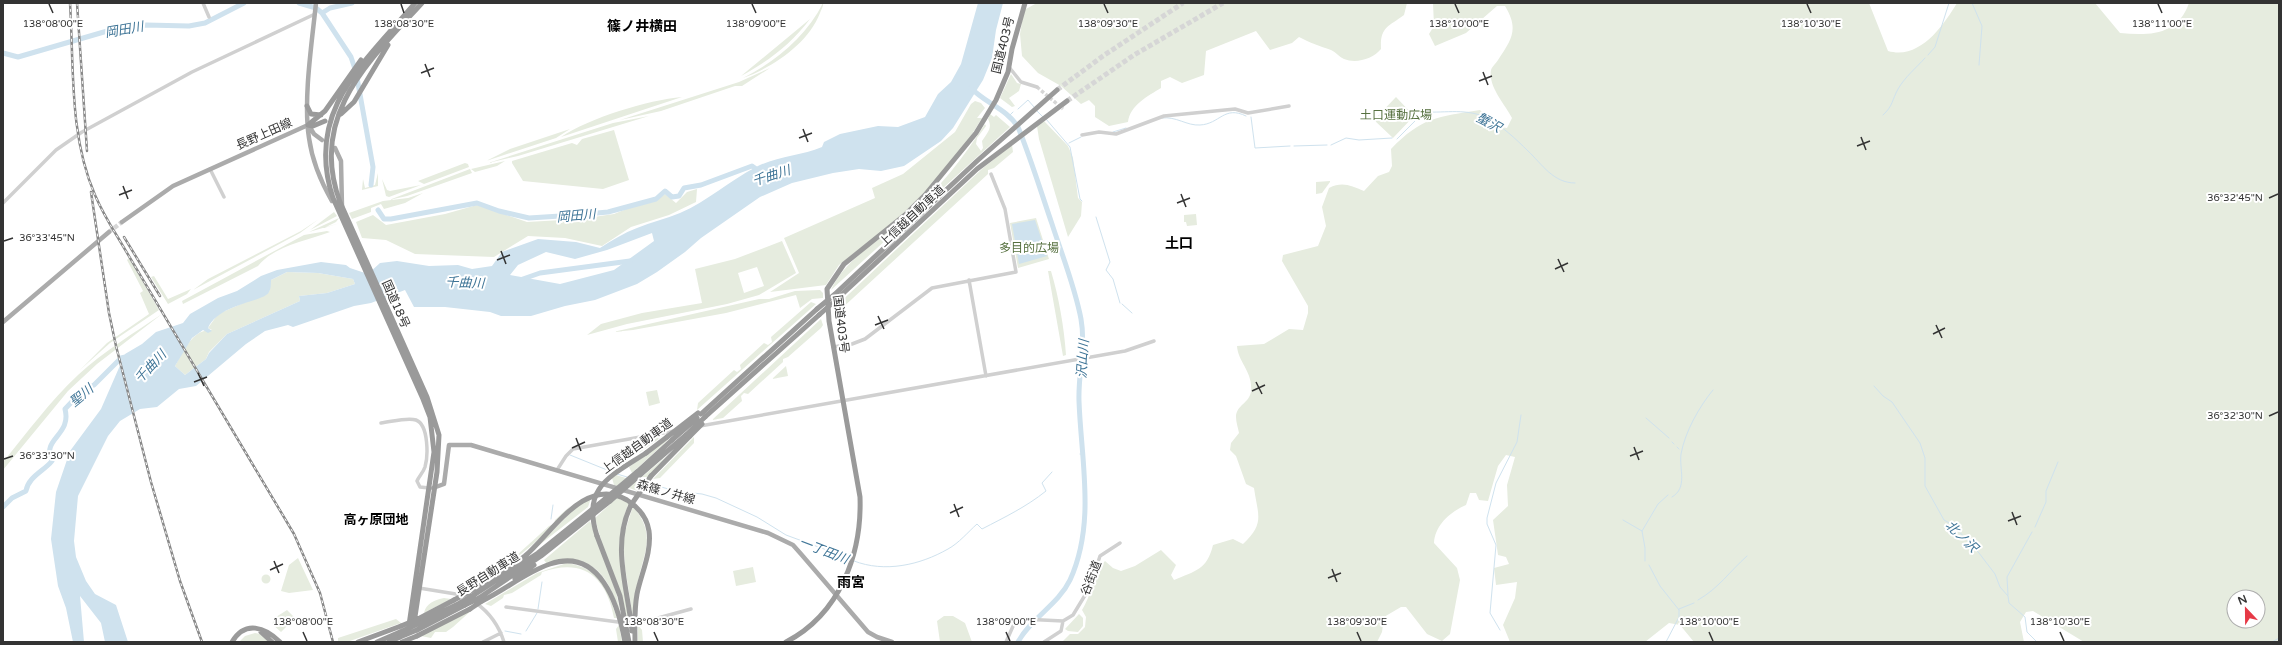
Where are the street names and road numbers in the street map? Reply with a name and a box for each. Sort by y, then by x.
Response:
street label: 国道403号 [989,15,1017,75]
street label: 長野上田線 [234,115,294,153]
street label: 上信越自動車道 [877,182,947,250]
street label: 国道18号 [379,278,413,330]
street label: 国道403号 [830,294,852,354]
street label: 上信越自動車道 [599,416,675,476]
street label: 森篠ノ井線 [635,477,697,507]
street label: 長野自動車道 [454,549,522,599]
street label: 谷街道 [1078,559,1104,597]

